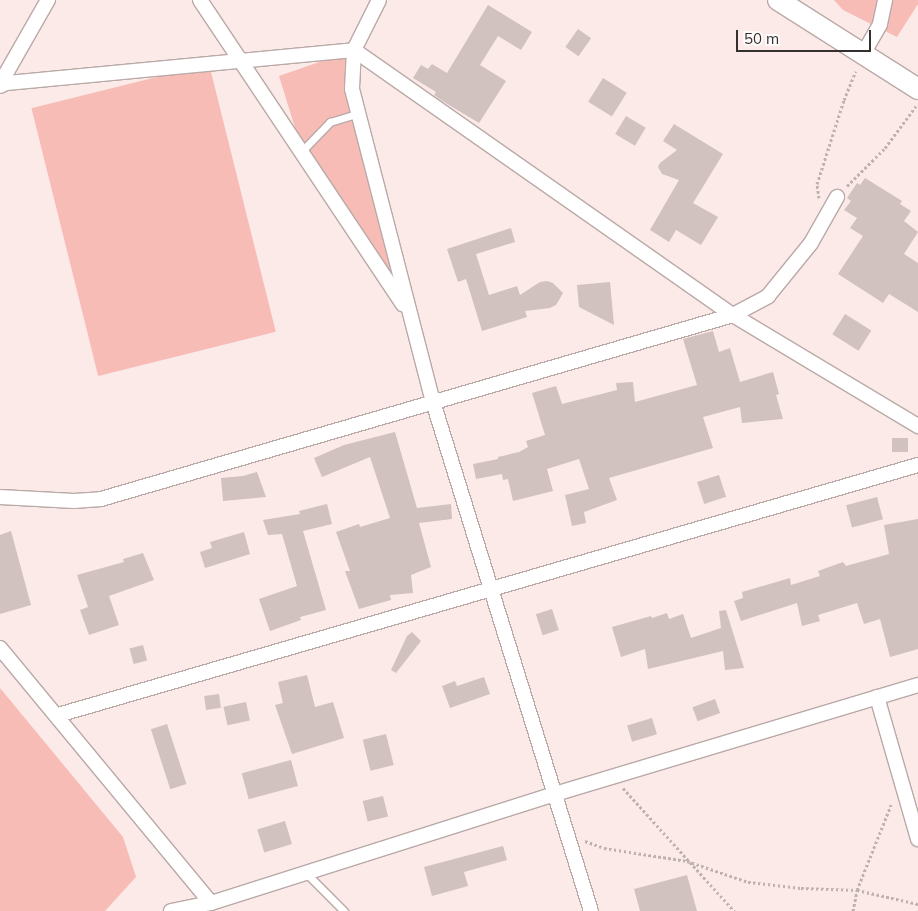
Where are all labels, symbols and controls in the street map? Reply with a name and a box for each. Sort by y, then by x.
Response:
scale bar [738,20,873,52]
text: 50 m [744,29,779,48]

